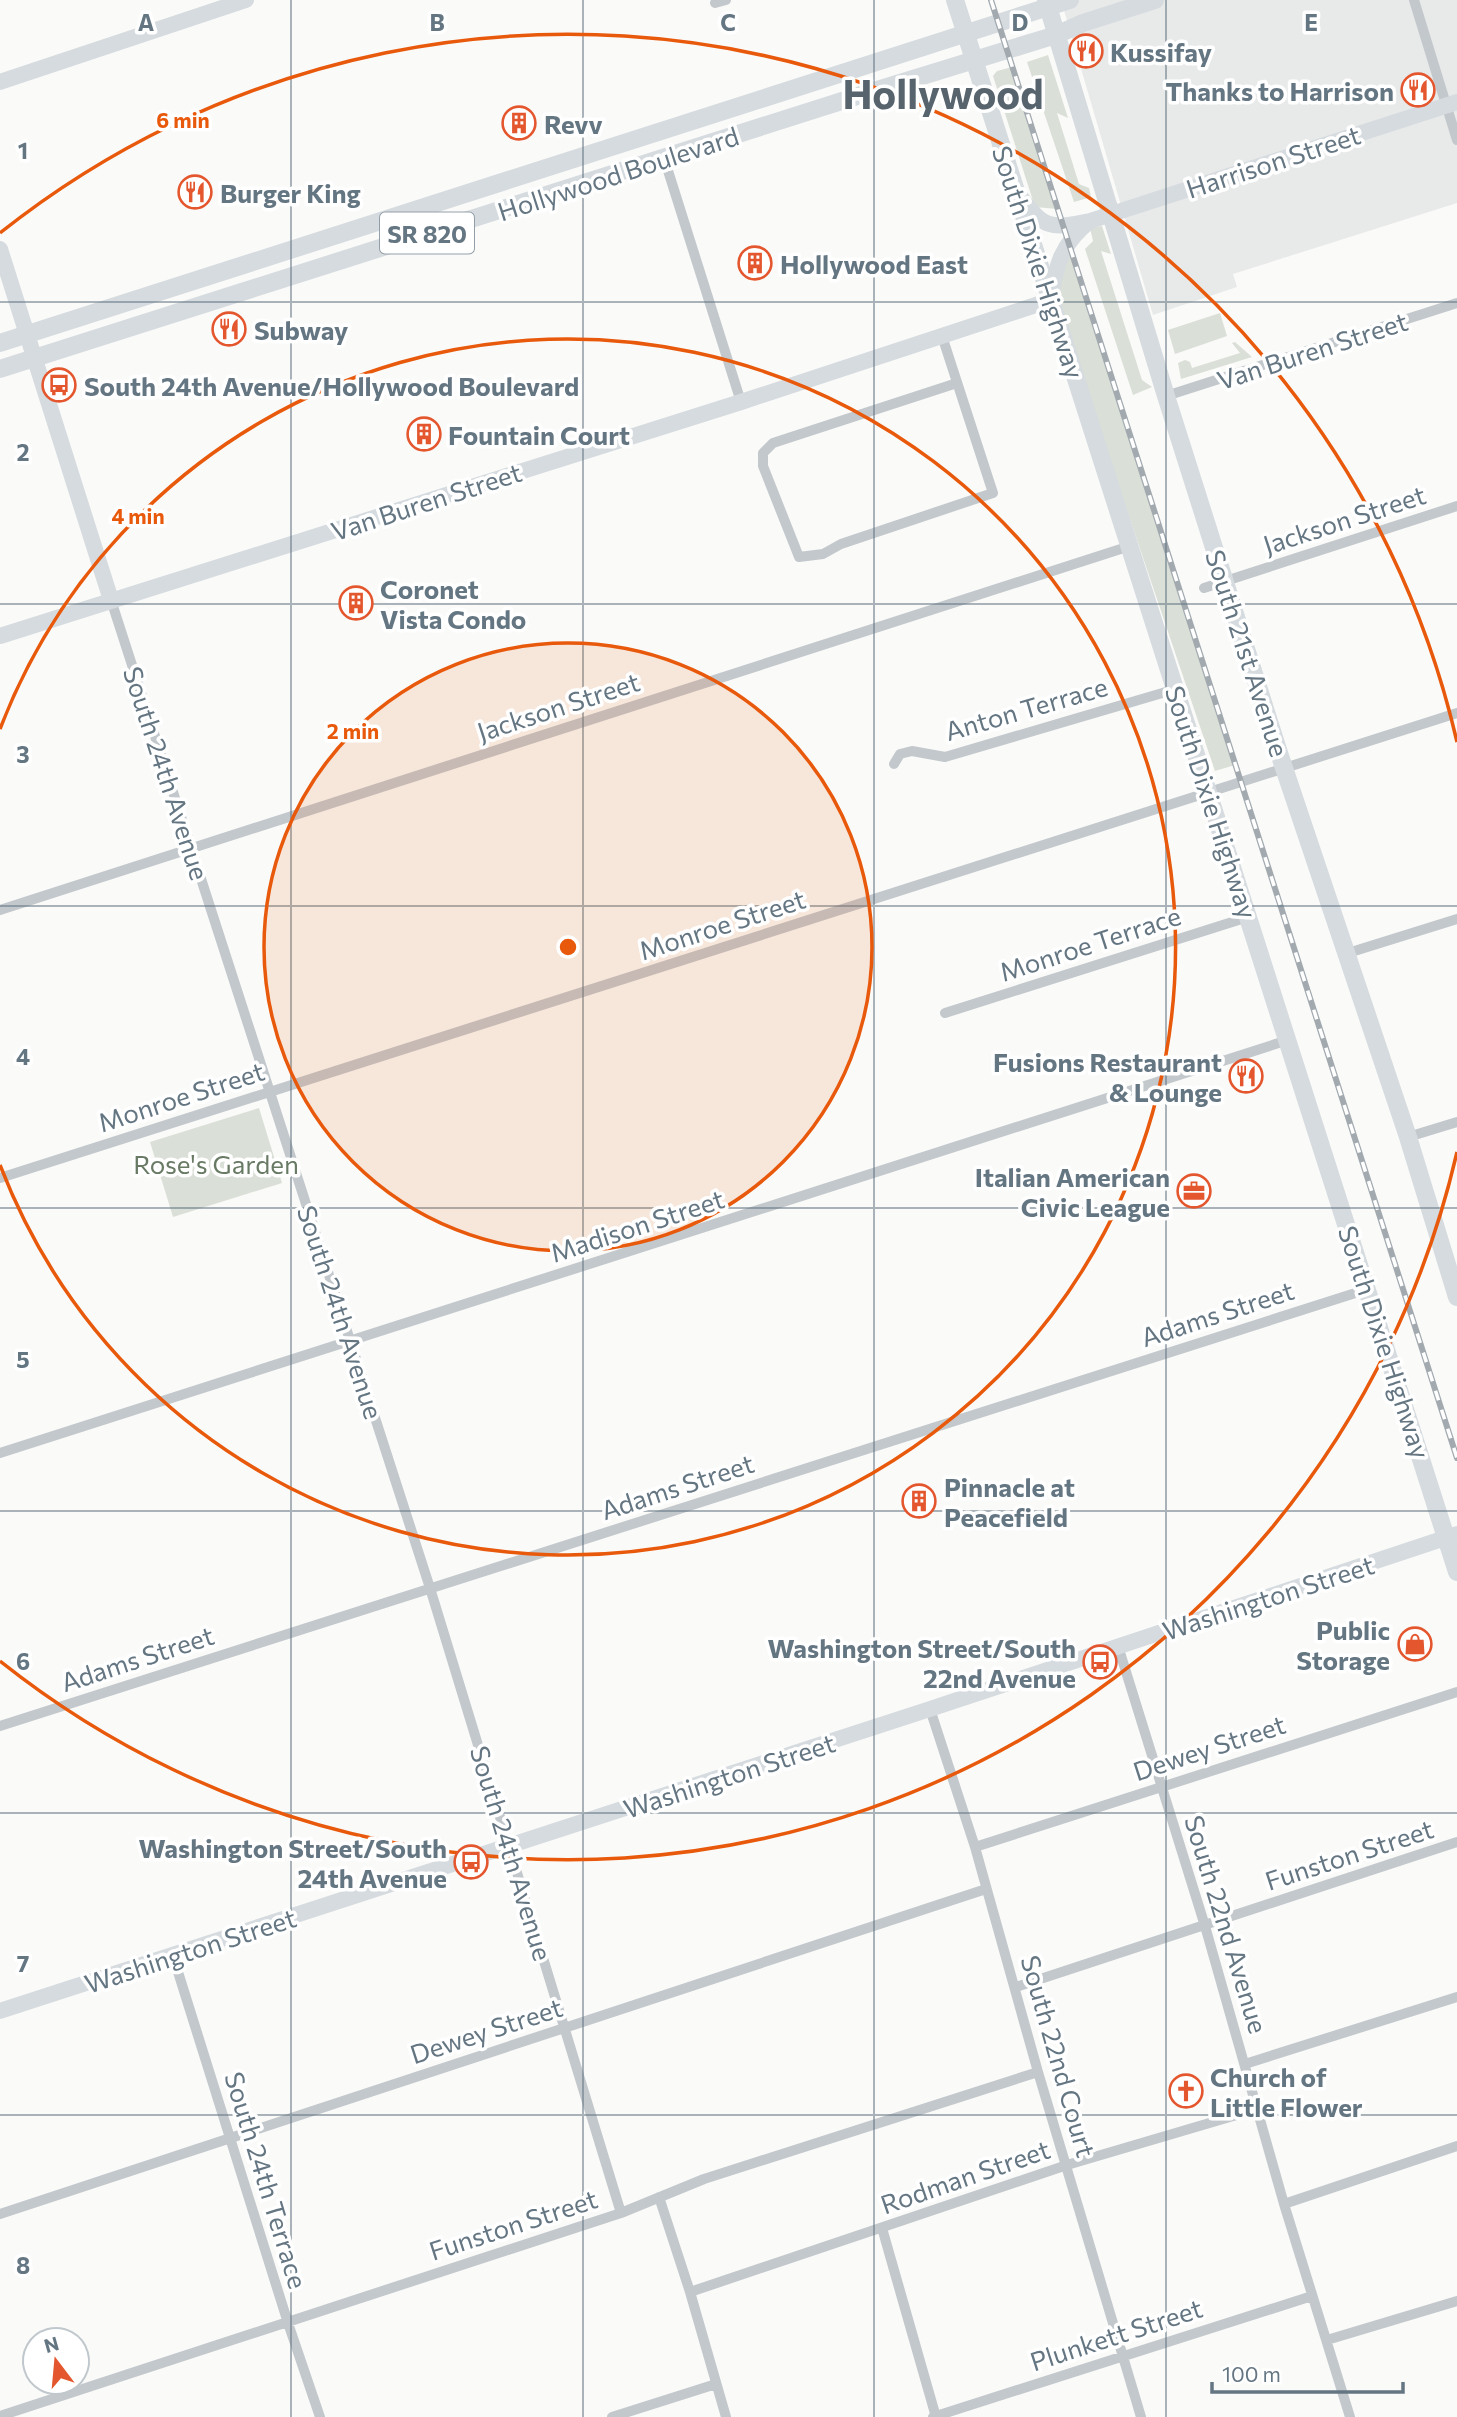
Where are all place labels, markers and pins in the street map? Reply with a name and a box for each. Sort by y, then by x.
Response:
restaurant icon: Kussifay [1067,32,1105,70]
place label: Kussifay [1110,36,1212,67]
restaurant icon: Thanks to Harrison [1399,71,1437,109]
place label: Thanks to Harrison [1165,75,1394,106]
building icon: Revv [500,104,538,142]
place label: Revv [544,108,603,139]
restaurant icon: Burger King [176,173,214,211]
place label: Burger King [220,177,361,208]
building icon: Hollywood East [736,244,774,282]
place label: Hollywood East [780,248,968,279]
restaurant icon: Subway [210,310,248,348]
place label: Subway [254,314,348,345]
bus stop icon: South 24th Avenue/Hollywood Boulevard [40,366,78,404]
place label: South 24th Avenue/Hollywood Boulevard [84,370,579,401]
building icon: Fountain Court [405,415,443,453]
place label: Fountain Court [448,419,630,450]
place label: Coronet Vista Condo [380,573,526,634]
building icon: Coronet Vista Condo [337,584,375,622]
centre of rings [556,935,580,959]
place label: Fusions Restaurant & Lounge [993,1046,1222,1107]
restaurant icon: Fusions Restaurant & Lounge [1227,1057,1265,1095]
place label: Italian American Civic League [975,1161,1170,1222]
office icon: Italian American Civic League [1175,1172,1213,1210]
place label: Pinnacle at Peacefield [944,1471,1075,1532]
building icon: Pinnacle at Peacefield [900,1482,938,1520]
place label: Public Storage [1296,1614,1390,1675]
shop icon: Public Storage [1396,1625,1434,1663]
place label: Washington Street/South 22nd Avenue [768,1632,1076,1693]
bus stop icon: Washington Street/South 22nd Avenue [1081,1643,1119,1681]
place label: Washington Street/South 24th Avenue [139,1832,447,1893]
bus stop icon: Washington Street/South 24th Avenue [452,1843,490,1881]
place label: Church of Little Flower [1210,2061,1363,2122]
church icon: Church of Little Flower [1167,2072,1205,2110]

